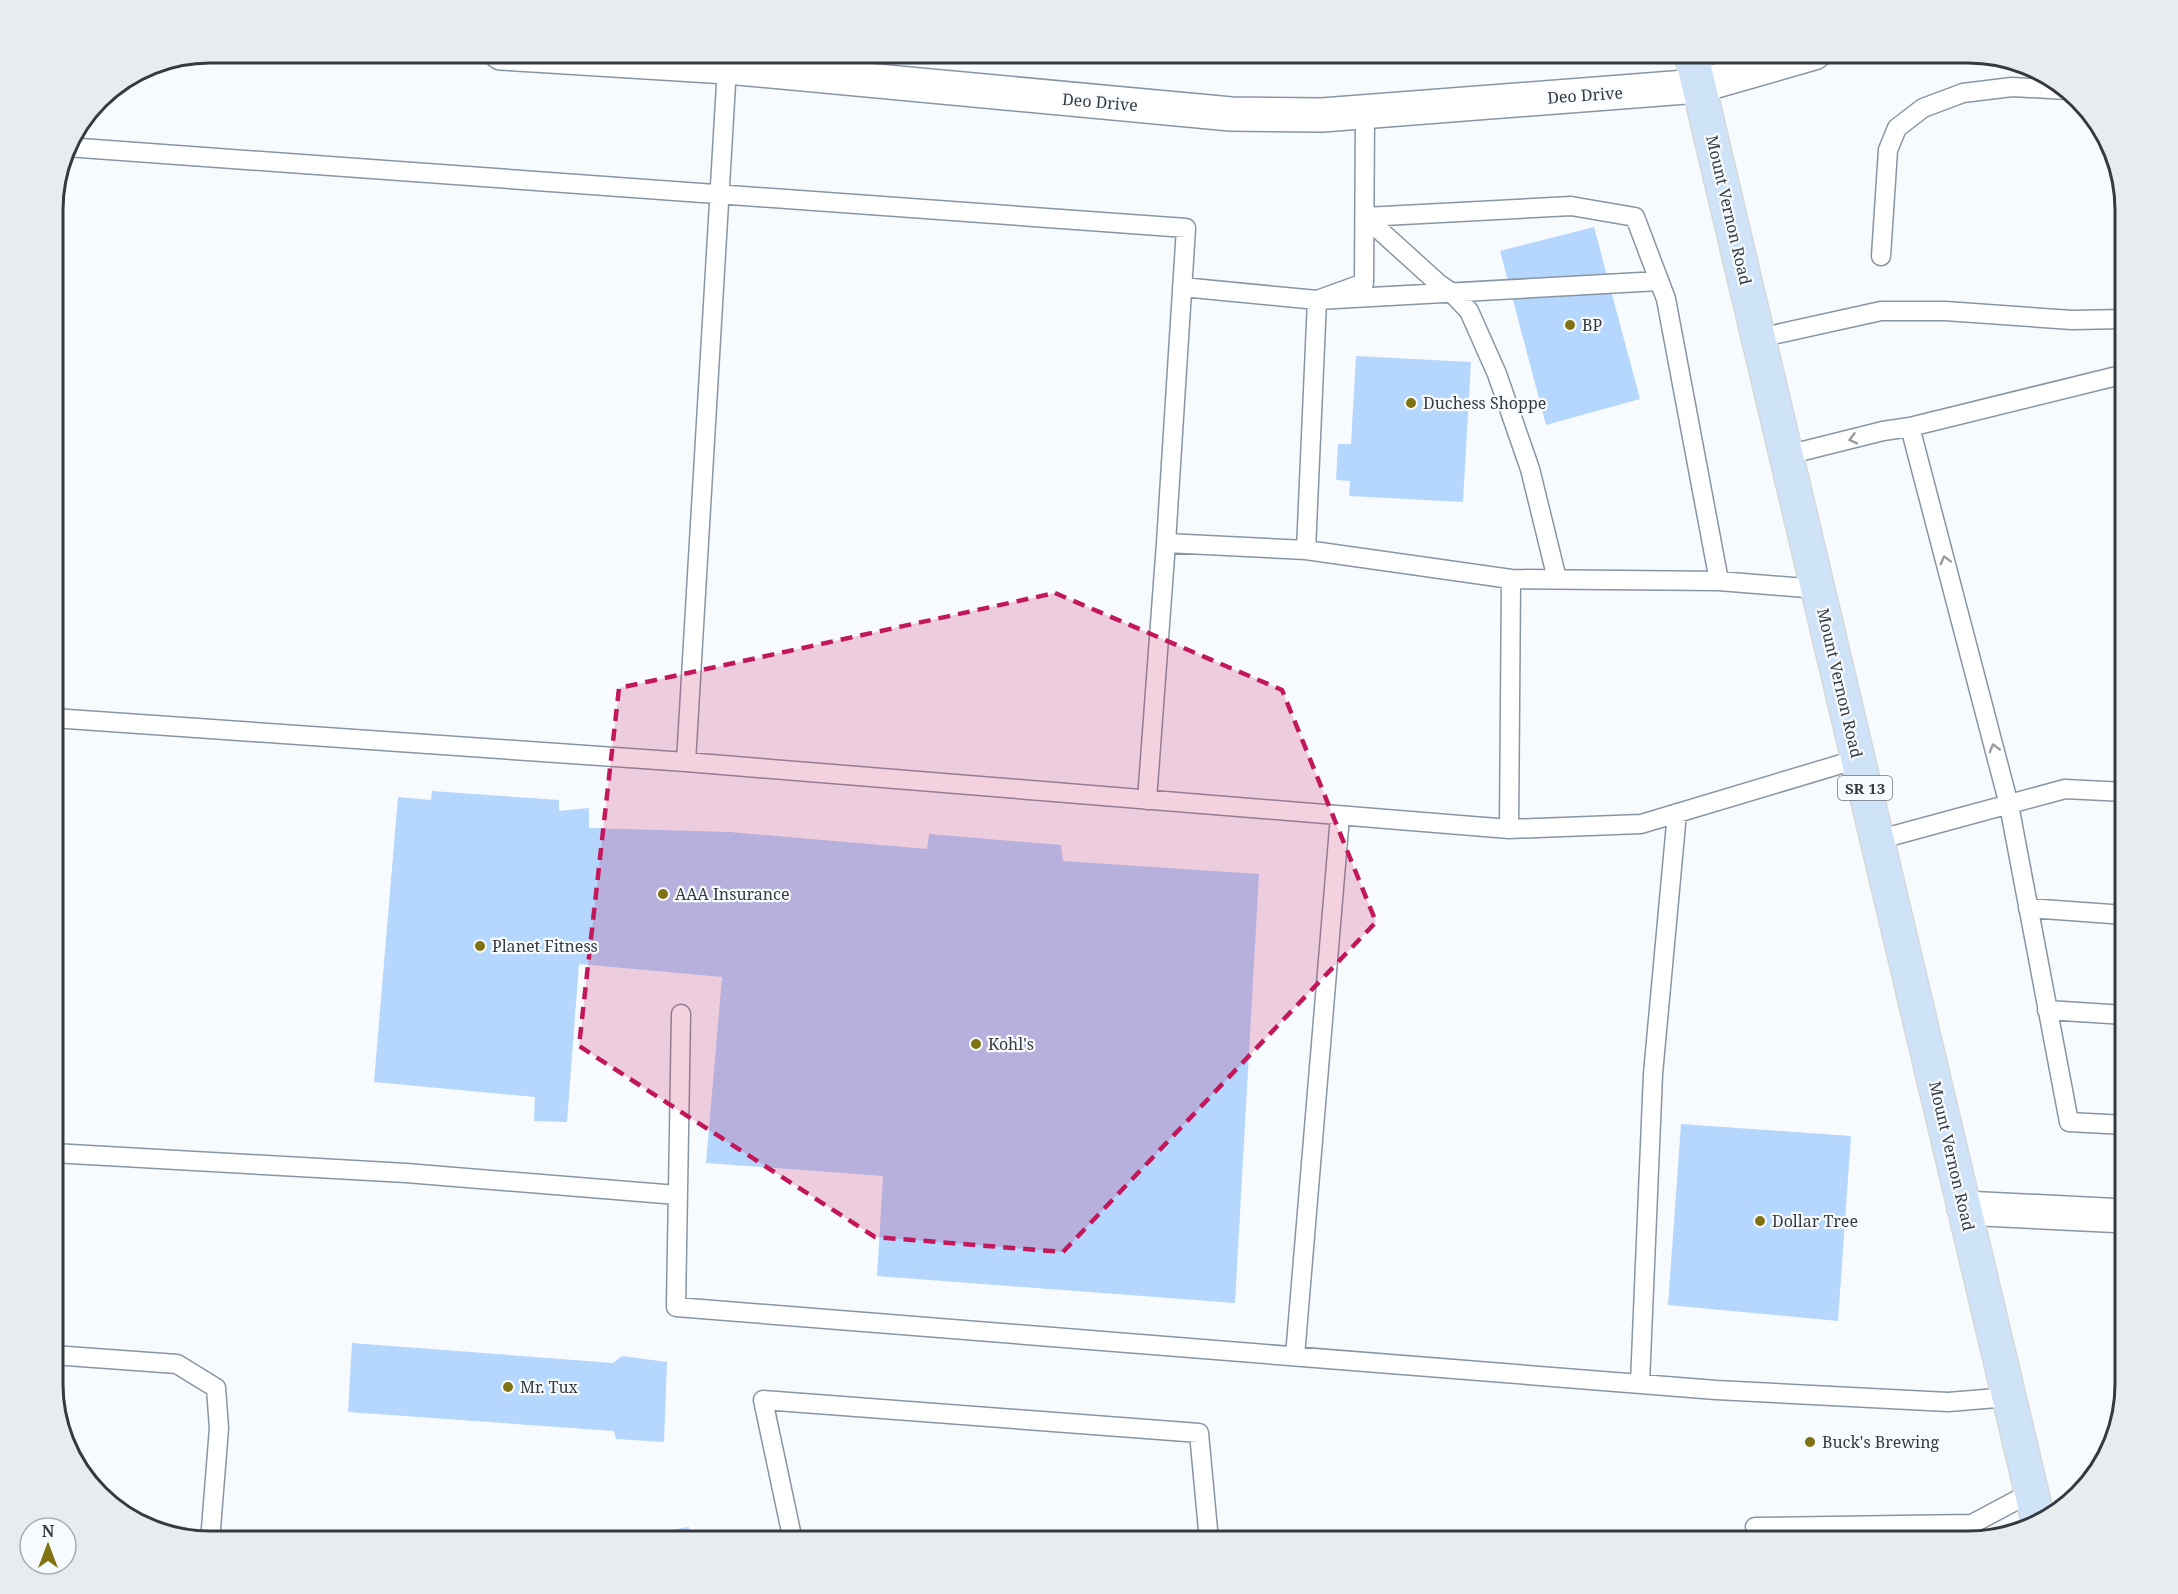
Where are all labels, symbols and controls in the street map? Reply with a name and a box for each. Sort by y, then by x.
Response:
street label: Deo Drive [1546,81,1624,109]
street label: Deo Drive [1061,88,1139,116]
street label: Mount Vernon Road [1701,133,1757,287]
place label: BP [1582,314,1602,336]
marker: BP [1563,318,1577,332]
place label: Duchess Shoppe [1423,392,1546,414]
marker: Duchess Shoppe [1404,396,1418,410]
one-way arrow [1848,431,1858,444]
one-way arrow [1939,555,1952,565]
street label: Mount Vernon Road [1812,606,1868,760]
one-way arrow [1989,743,2002,753]
road number: SR 13 [1838,776,1892,800]
place label: AAA Insurance [675,883,790,905]
marker: AAA Insurance [656,887,670,901]
place label: Planet Fitness [492,935,598,957]
marker: Planet Fitness [473,939,487,953]
place label: Kohl's [988,1033,1034,1055]
marker: Kohl's [969,1037,983,1051]
street label: Mount Vernon Road [1924,1079,1980,1233]
place label: Dollar Tree [1772,1210,1858,1232]
marker: Dollar Tree [1753,1214,1767,1228]
place label: Mr. Tux [520,1376,579,1398]
marker: Mr. Tux [501,1380,515,1394]
place label: Buck's Brewing [1822,1431,1940,1453]
marker: Buck's Brewing [1803,1435,1817,1449]
north arrow [18,1516,78,1576]
text: N [42,1520,55,1542]

